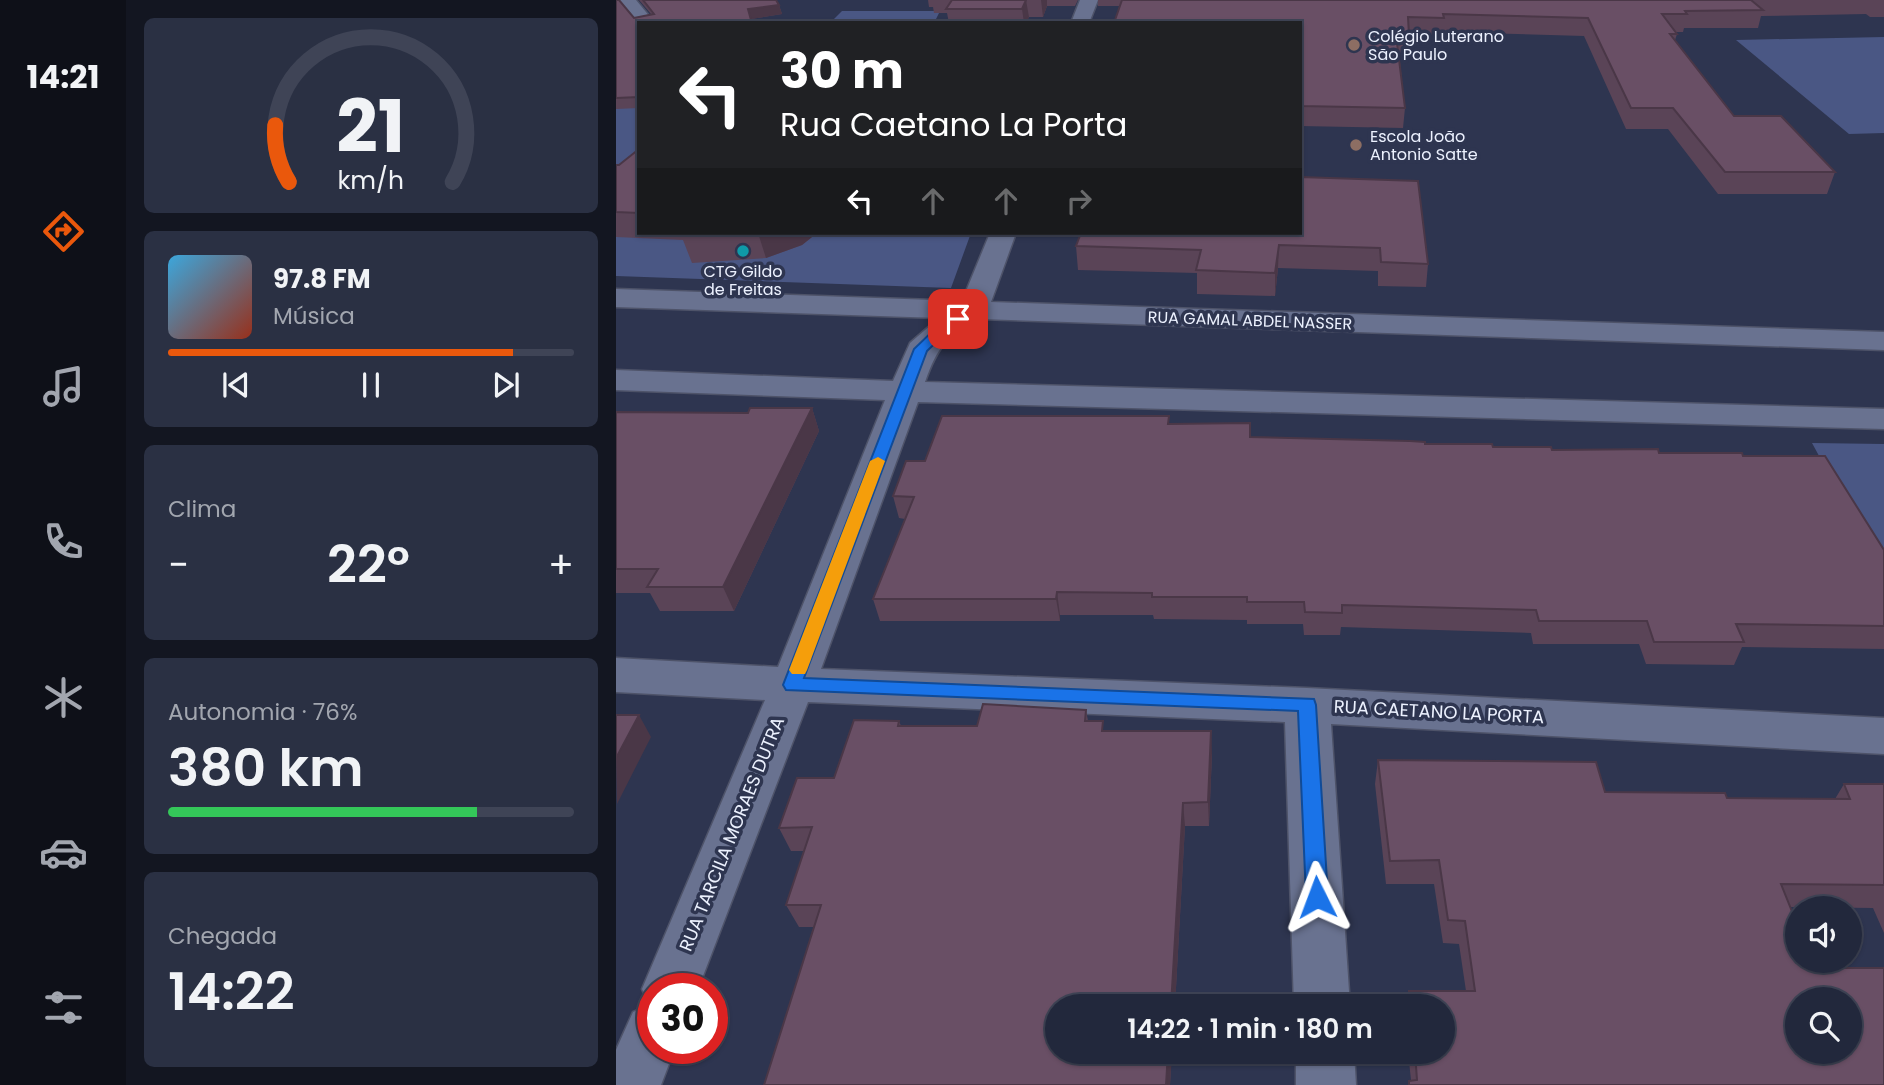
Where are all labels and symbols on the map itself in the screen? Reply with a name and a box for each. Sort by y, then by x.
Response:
place label: Colégio Luterano São Paulo [1368,25,1504,66]
marker: Colégio Luterano São Paulo [1346,37,1362,53]
place label: Escola João Antonio Satte [1370,125,1478,166]
marker: Escola João Antonio Satte [1348,137,1364,153]
marker: CTG Gildo de Freitas [735,243,751,259]
place label: CTG Gildo de Freitas [703,260,783,301]
pin [928,289,988,349]
street label: RUA GAMAL ABDEL NASSER [1147,305,1353,336]
street label: RUA CAETANO LA PORTA [1333,693,1545,730]
street label: RUA TARCILA MORAES DUTRA [673,713,790,955]
position arrow [1280,860,1354,934]
speed limit sign: 30 [637,973,728,1064]

